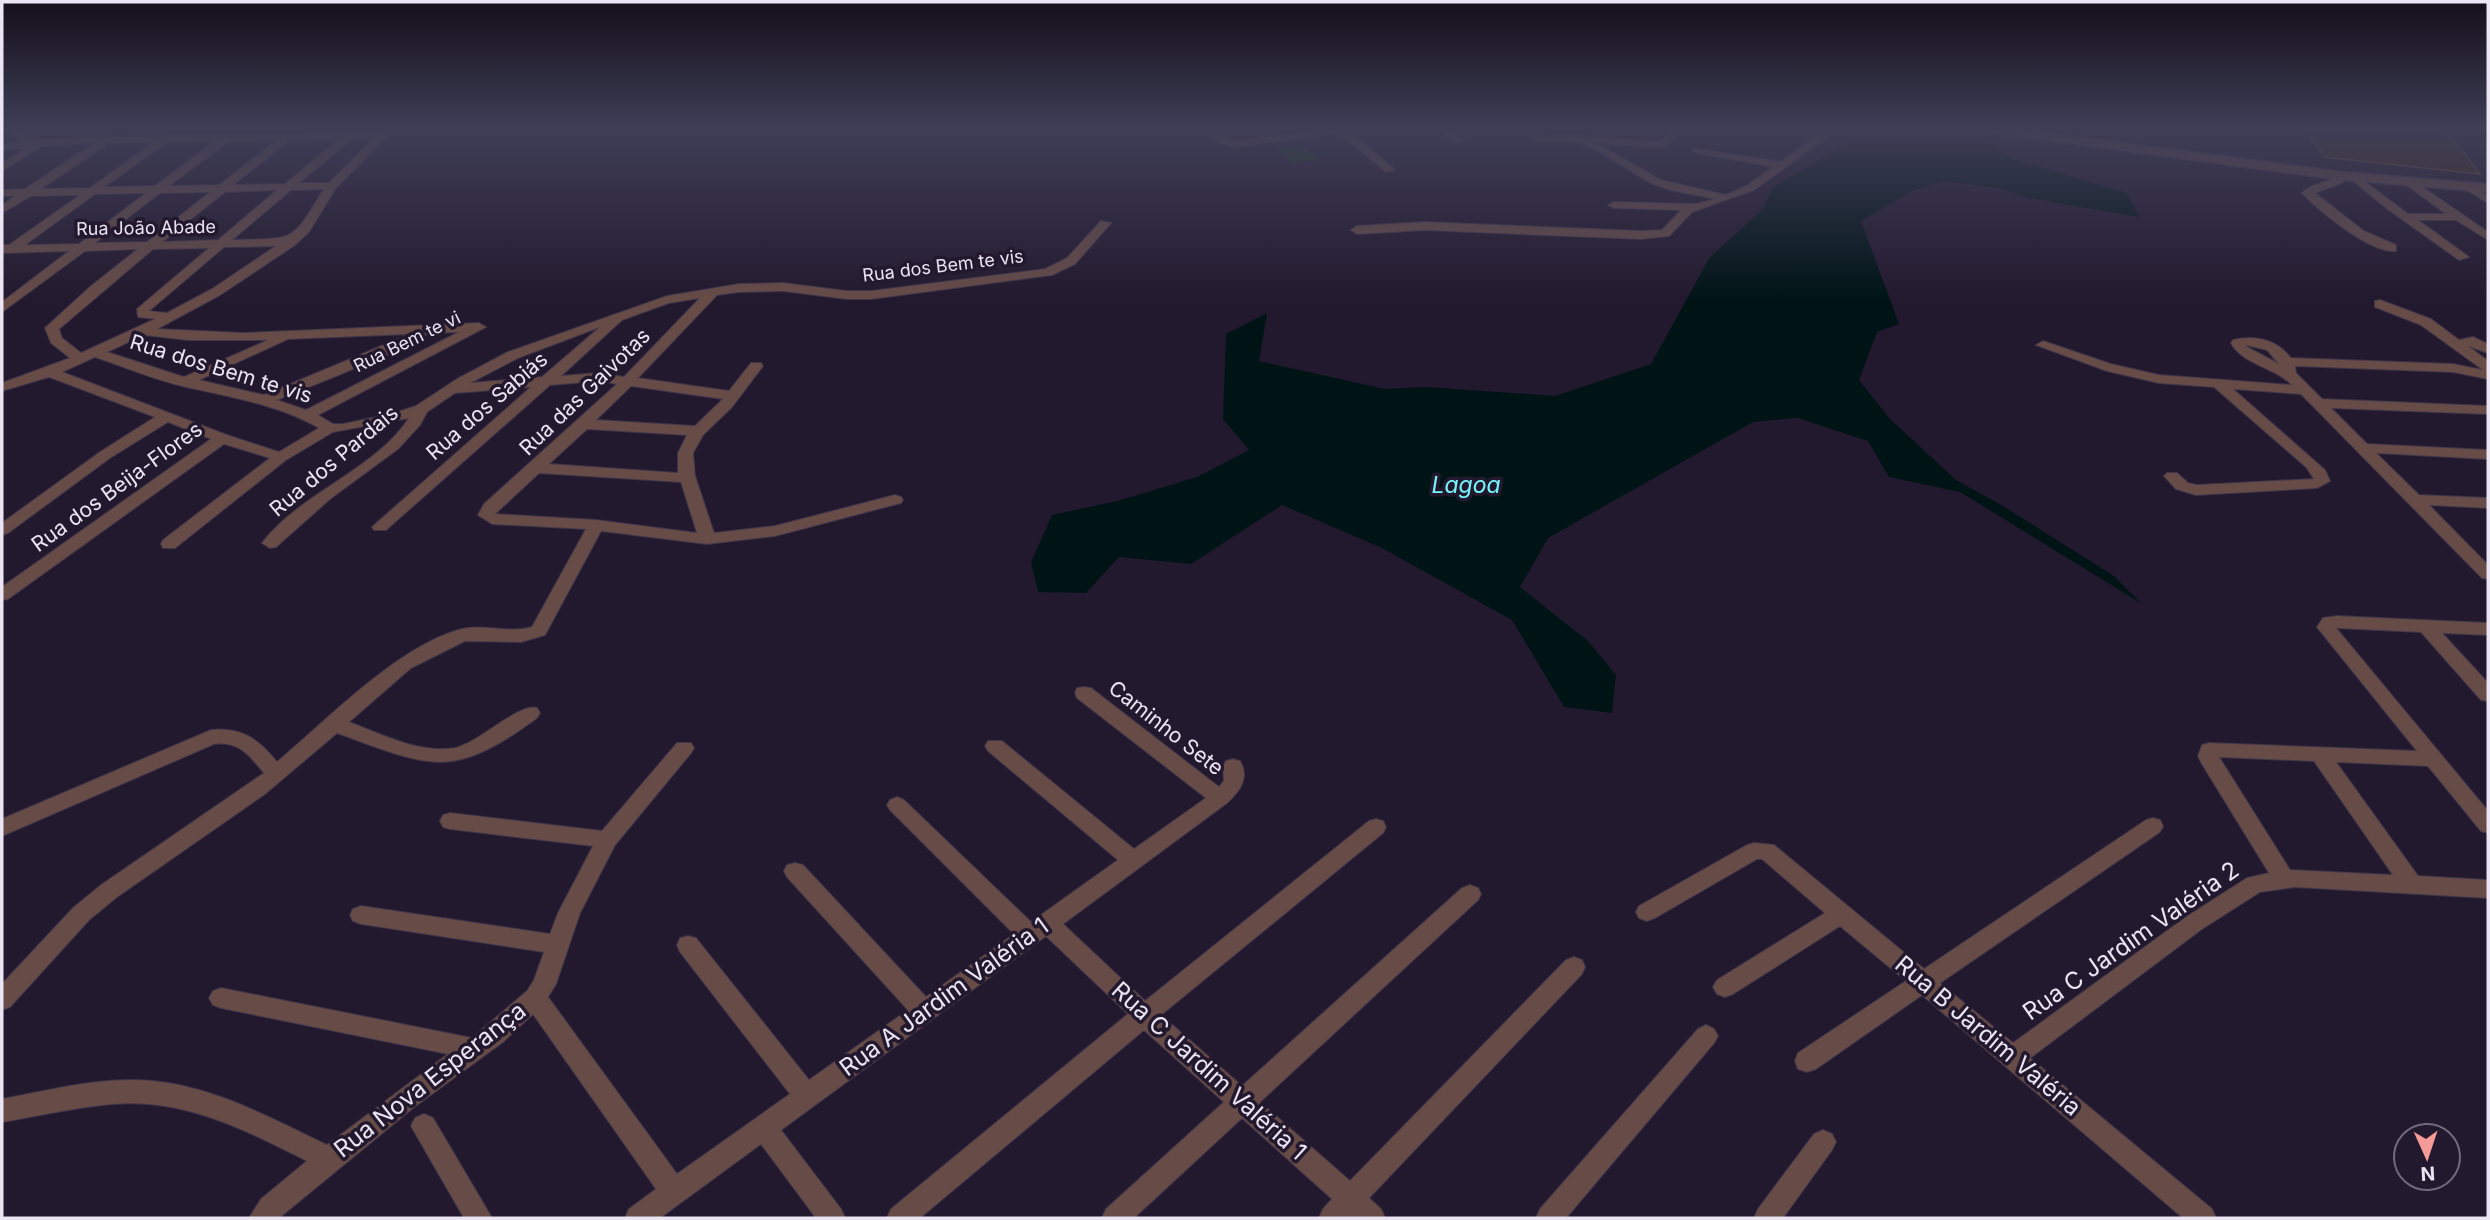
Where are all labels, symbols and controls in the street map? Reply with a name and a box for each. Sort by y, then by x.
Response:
street label: Rua João Abade [76,216,216,239]
street label: Rua dos Bem te vis [861,245,1025,286]
street label: Rua Bem te vi [350,307,464,376]
street label: Rua das Gaivotas [514,323,655,460]
street label: Rua dos Bem te vis [127,329,315,408]
street label: Rua dos Sabiás [421,346,552,465]
street label: Rua dos Pardais [264,400,403,522]
street label: Rua dos Beija-Flores [27,416,207,557]
water label: Lagoa [1431,471,1501,499]
street label: Caminho Sete [1104,675,1229,780]
street label: Rua C Jardim Valéria 2 [2017,855,2244,1026]
street label: Rua A Jardim Valéria 1 [834,911,1054,1082]
street label: Rua B Jardim Valéria [1889,949,2087,1122]
street label: Rua C Jardim Valéria 1 [1106,976,1313,1166]
street label: Rua Nova Esperança [328,996,531,1163]
north arrow [2392,1122,2462,1192]
text: N [2420,1162,2436,1185]

